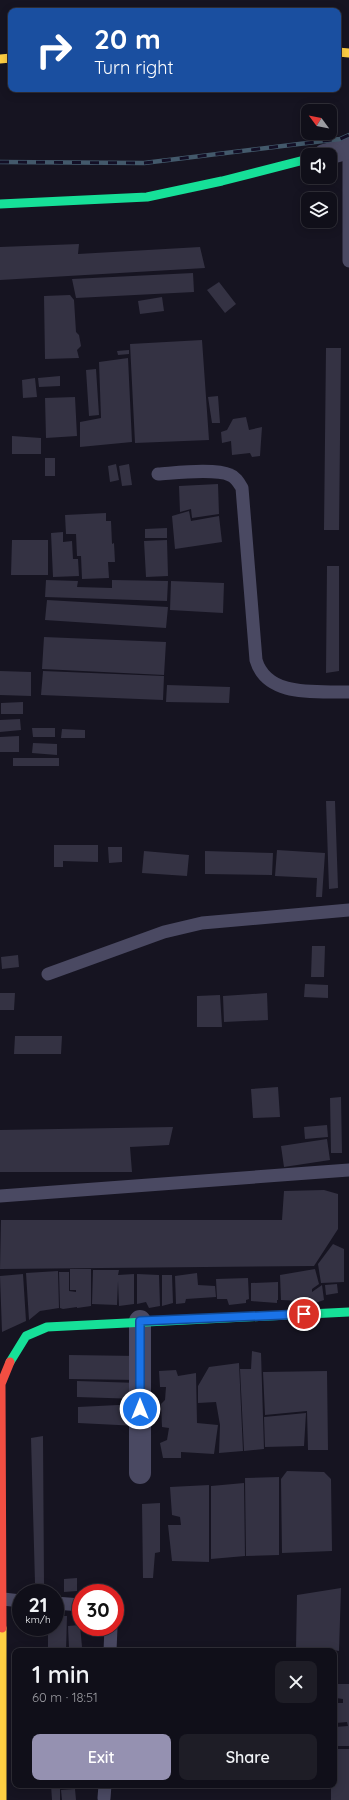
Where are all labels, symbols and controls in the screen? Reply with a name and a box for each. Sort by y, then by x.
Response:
text: 20 m [94,21,161,56]
icon: right [28,24,80,76]
text: Turn right [94,56,174,79]
north arrow [301,104,337,140]
map controls [301,104,337,228]
button: sound [301,148,337,184]
button: layers [301,192,337,228]
pin [287,1297,321,1331]
icon: arrive [293,1303,315,1325]
position arrow [119,1388,161,1430]
speed limit sign: 30 [72,1584,124,1636]
text: 21 [28,1592,48,1617]
text: km/h [25,1613,51,1626]
text: 1 min [32,1659,90,1689]
button: close [275,1661,317,1703]
text: 60 m · 18:51 [32,1689,98,1705]
button: Exit [32,1734,171,1780]
button: Share [179,1734,317,1780]

